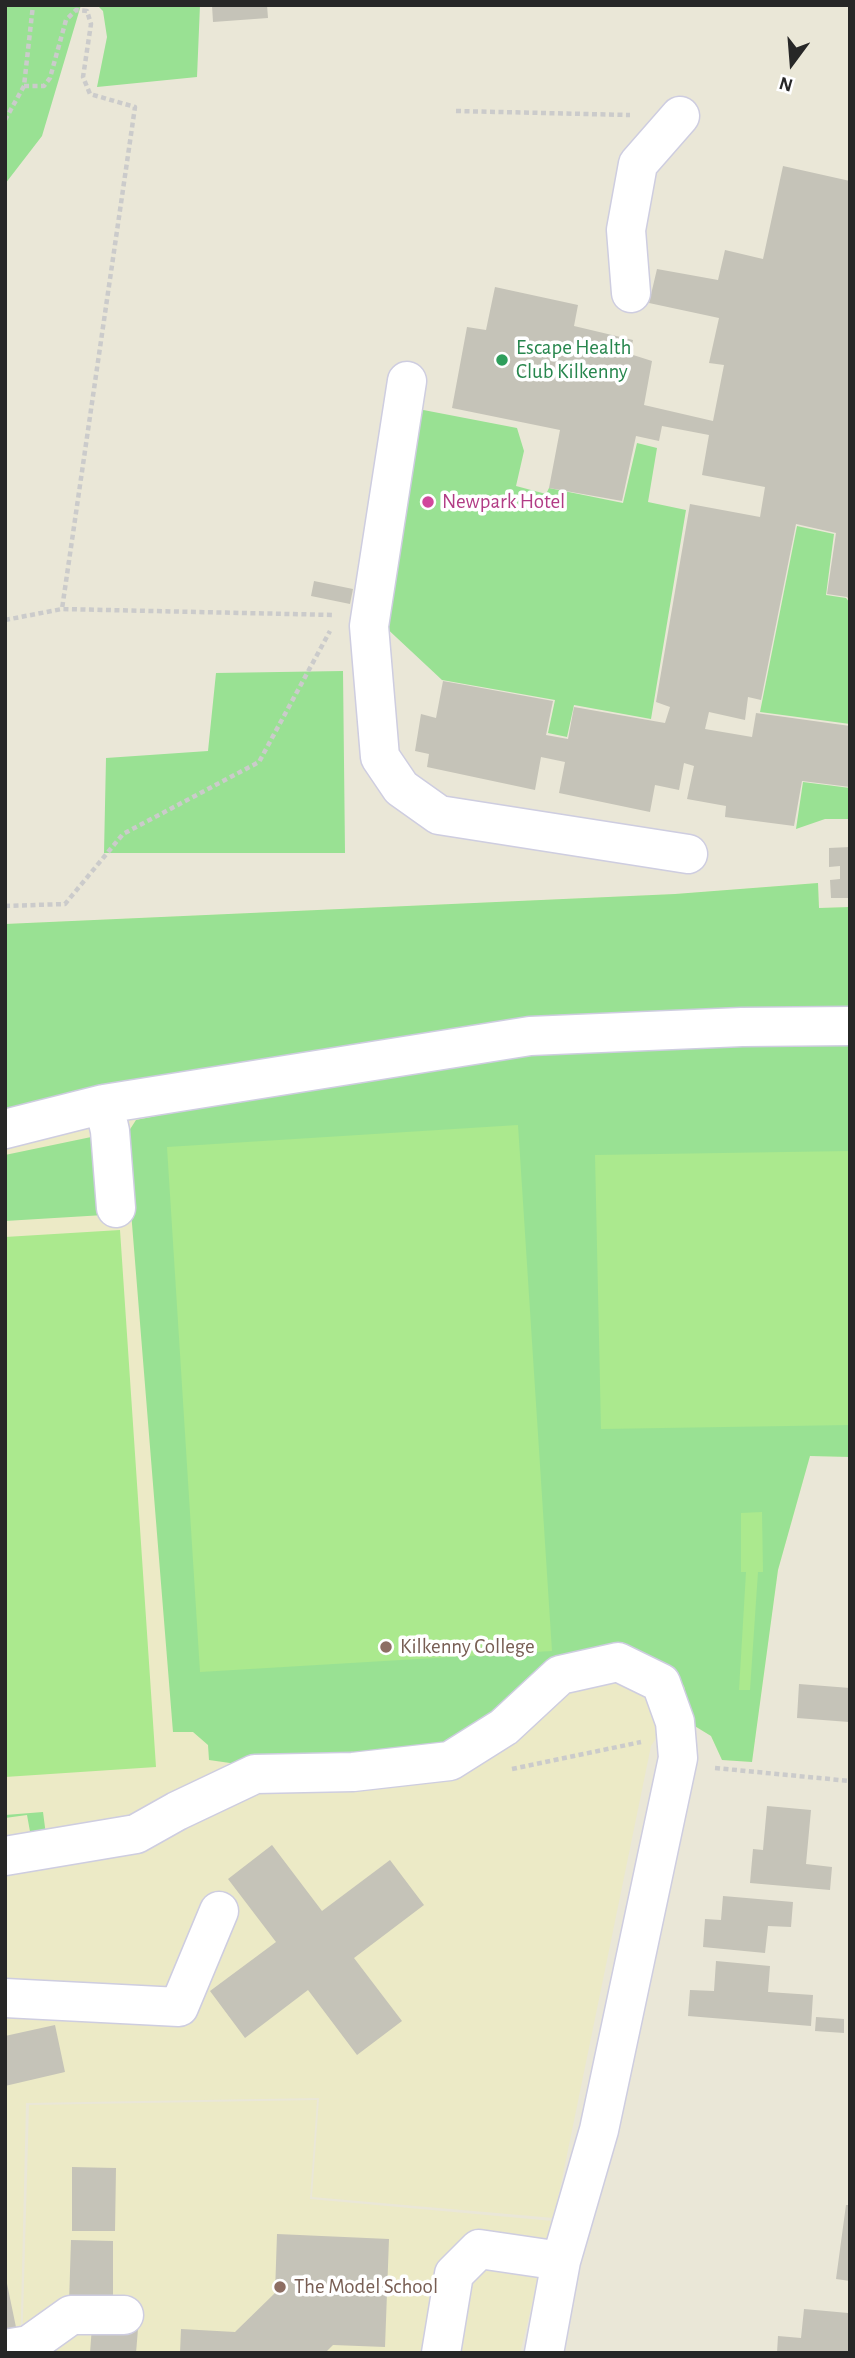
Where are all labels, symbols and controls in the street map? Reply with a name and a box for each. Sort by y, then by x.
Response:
north arrow [757,28,827,98]
text: N [777,73,795,95]
place label: Escape Health Club Kilkenny [516,335,631,385]
marker: Escape Health Club Kilkenny [494,352,510,368]
place label: Newpark Hotel [442,489,565,515]
marker: Newpark Hotel [420,494,436,510]
place label: Kilkenny College [400,1634,535,1660]
marker: Kilkenny College [378,1639,394,1655]
place label: The Model School [294,2274,438,2300]
marker: The Model School [272,2279,288,2295]

